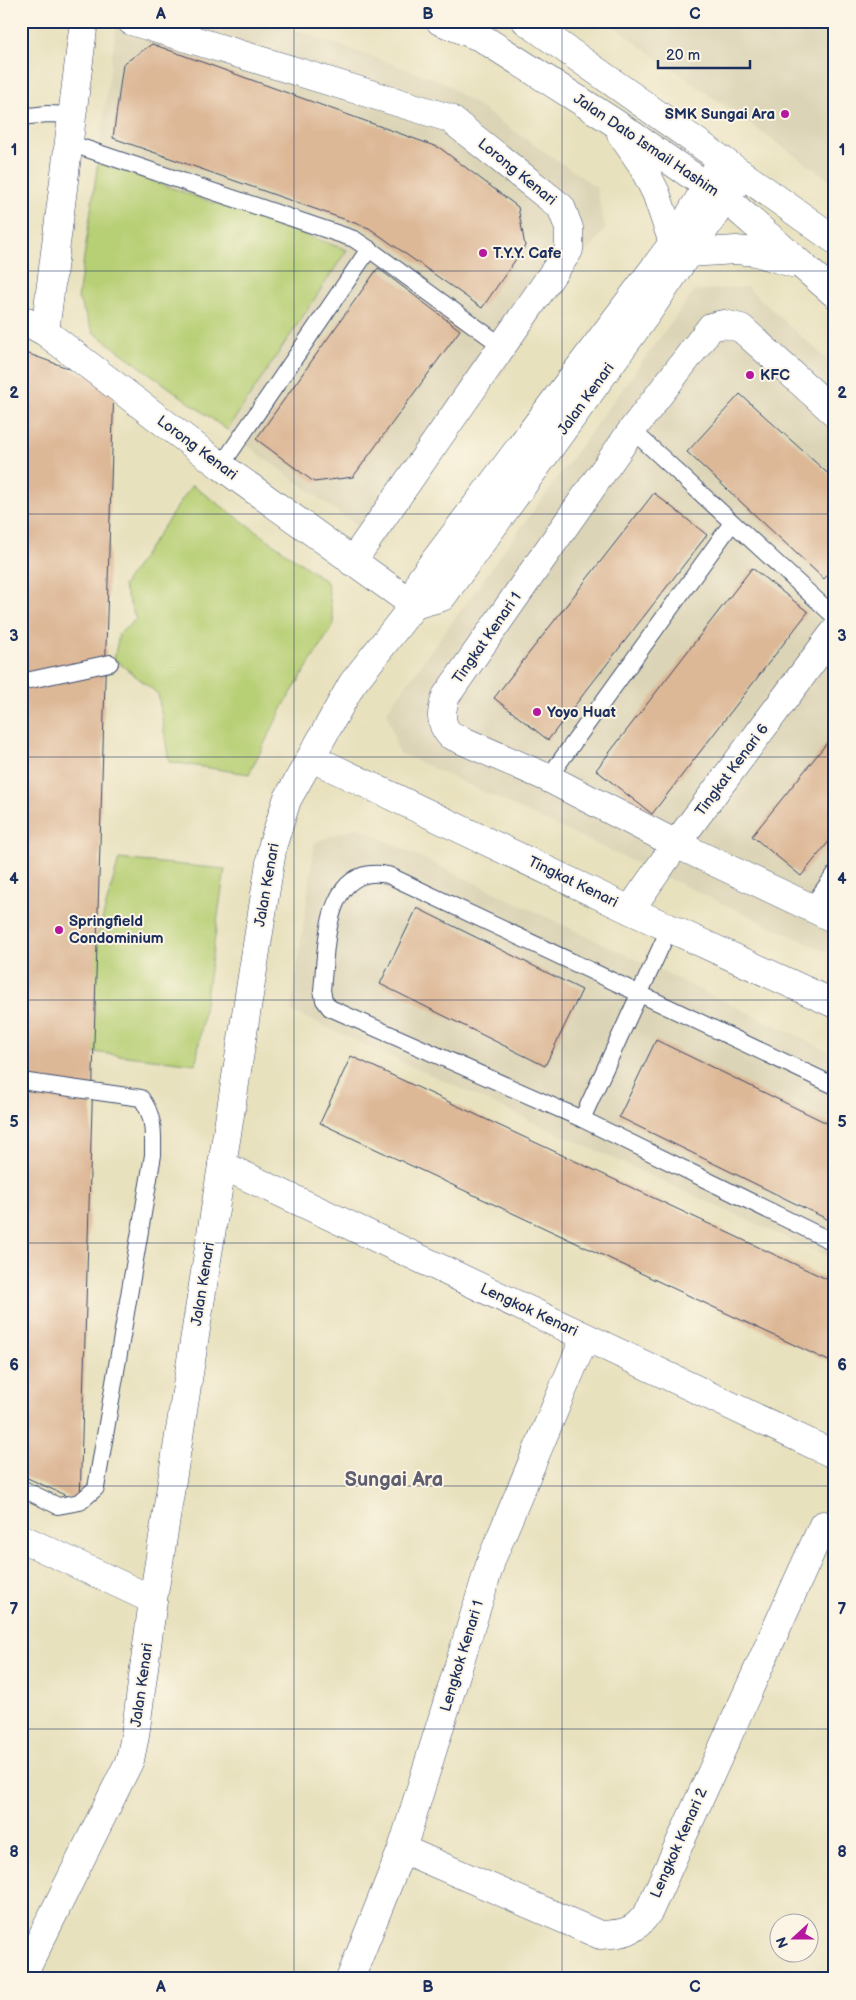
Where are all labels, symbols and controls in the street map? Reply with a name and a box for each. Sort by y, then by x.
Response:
text: A [155,5,166,24]
text: B [422,5,434,24]
text: C [689,5,701,24]
scale bar [658,38,751,70]
text: 20 m [666,46,700,65]
street label: Jalan Dato Ismail Hashim [570,89,722,201]
place label: SMK Sungai Ara [665,105,775,124]
marker: SMK Sungai Ara [779,108,791,120]
street label: Lorong Kenari [474,134,560,210]
text: 1 [11,141,17,160]
text: 1 [839,141,845,160]
place label: T.Y.Y. Cafe [493,244,562,263]
marker: T.Y.Y. Cafe [477,247,489,259]
street label: Jalan Kenari [553,359,619,439]
place label: KFC [760,366,790,385]
marker: KFC [744,369,756,381]
text: 2 [9,384,19,403]
text: 2 [837,384,847,403]
street label: Lorong Kenari [153,412,241,484]
street label: Tingkat Kenari 1 [448,589,526,687]
text: 3 [9,627,19,646]
text: 3 [837,627,847,646]
place label: Yoyo Huat [547,703,616,722]
marker: Yoyo Huat [531,706,543,718]
street label: Tingkat Kenari 6 [691,720,773,820]
street label: Jalan Kenari [250,842,284,928]
street label: Tingkat Kenari [525,852,621,912]
text: 4 [9,870,19,889]
text: 4 [837,870,847,889]
place label: Springfield Condominium [69,912,164,948]
marker: Springfield Condominium [53,924,65,936]
text: 5 [9,1113,19,1132]
text: 5 [837,1113,847,1132]
street label: Jalan Kenari [187,1241,219,1327]
street label: Lengkok Kenari [477,1279,581,1341]
text: 6 [9,1356,19,1375]
text: 6 [837,1356,847,1375]
district label: Sungai Ara [345,1468,443,1492]
street label: Lengkok Kenari 1 [436,1598,488,1714]
text: 7 [10,1600,19,1619]
text: 7 [838,1600,847,1619]
street label: Jalan Kenari [127,1642,157,1728]
street label: Lengkok Kenari 2 [646,1785,712,1901]
text: 8 [9,1843,19,1862]
text: 8 [837,1843,847,1862]
north arrow [768,1912,818,1962]
text: N [773,1935,792,1950]
text: A [155,1978,166,1997]
text: B [422,1978,434,1997]
text: C [689,1978,701,1997]

